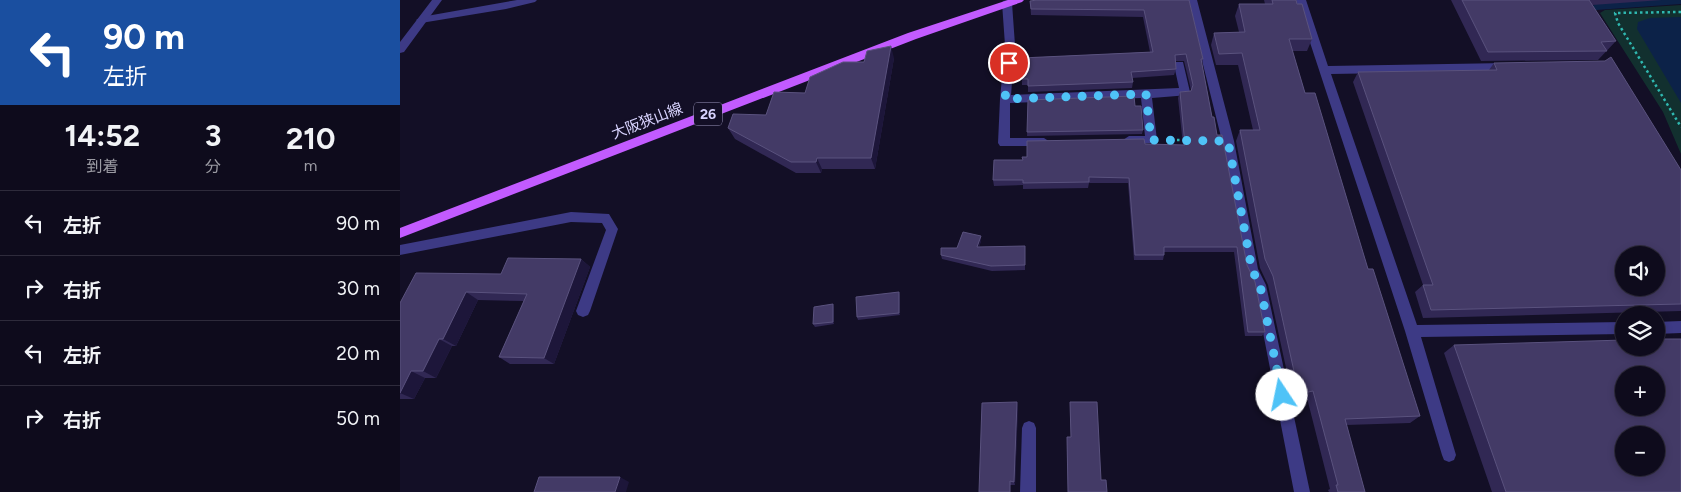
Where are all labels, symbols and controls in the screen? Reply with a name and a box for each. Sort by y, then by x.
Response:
text: 90 m [103,16,185,58]
icon: left [20,20,85,85]
pin [988,42,1030,84]
icon: arrive [995,49,1023,77]
text: 左折 [103,63,147,90]
street label: 大阪狭山線 [609,99,685,143]
road number: 26 [694,102,722,126]
text: 14:52 [65,117,140,154]
text: 3 [205,117,221,154]
text: 210 [286,120,335,157]
text: m [304,156,317,175]
text: 到着 [86,157,118,176]
text: 分 [205,157,221,176]
icon: left [20,209,48,237]
text: 90 m [336,212,380,235]
text: 左折 [63,214,101,237]
map controls [1615,246,1665,476]
button: sound [1615,246,1665,296]
icon: right [20,274,48,302]
text: 30 m [337,277,380,300]
text: 右折 [63,279,101,302]
button: layers [1615,306,1665,356]
icon: left [20,339,48,367]
text: 20 m [336,342,380,365]
text: 左折 [63,344,101,367]
button: + [1615,366,1665,416]
position arrow [1255,368,1307,420]
icon: right [20,404,48,432]
text: 50 m [336,407,380,430]
text: 右折 [63,409,101,432]
button: − [1615,426,1665,476]

